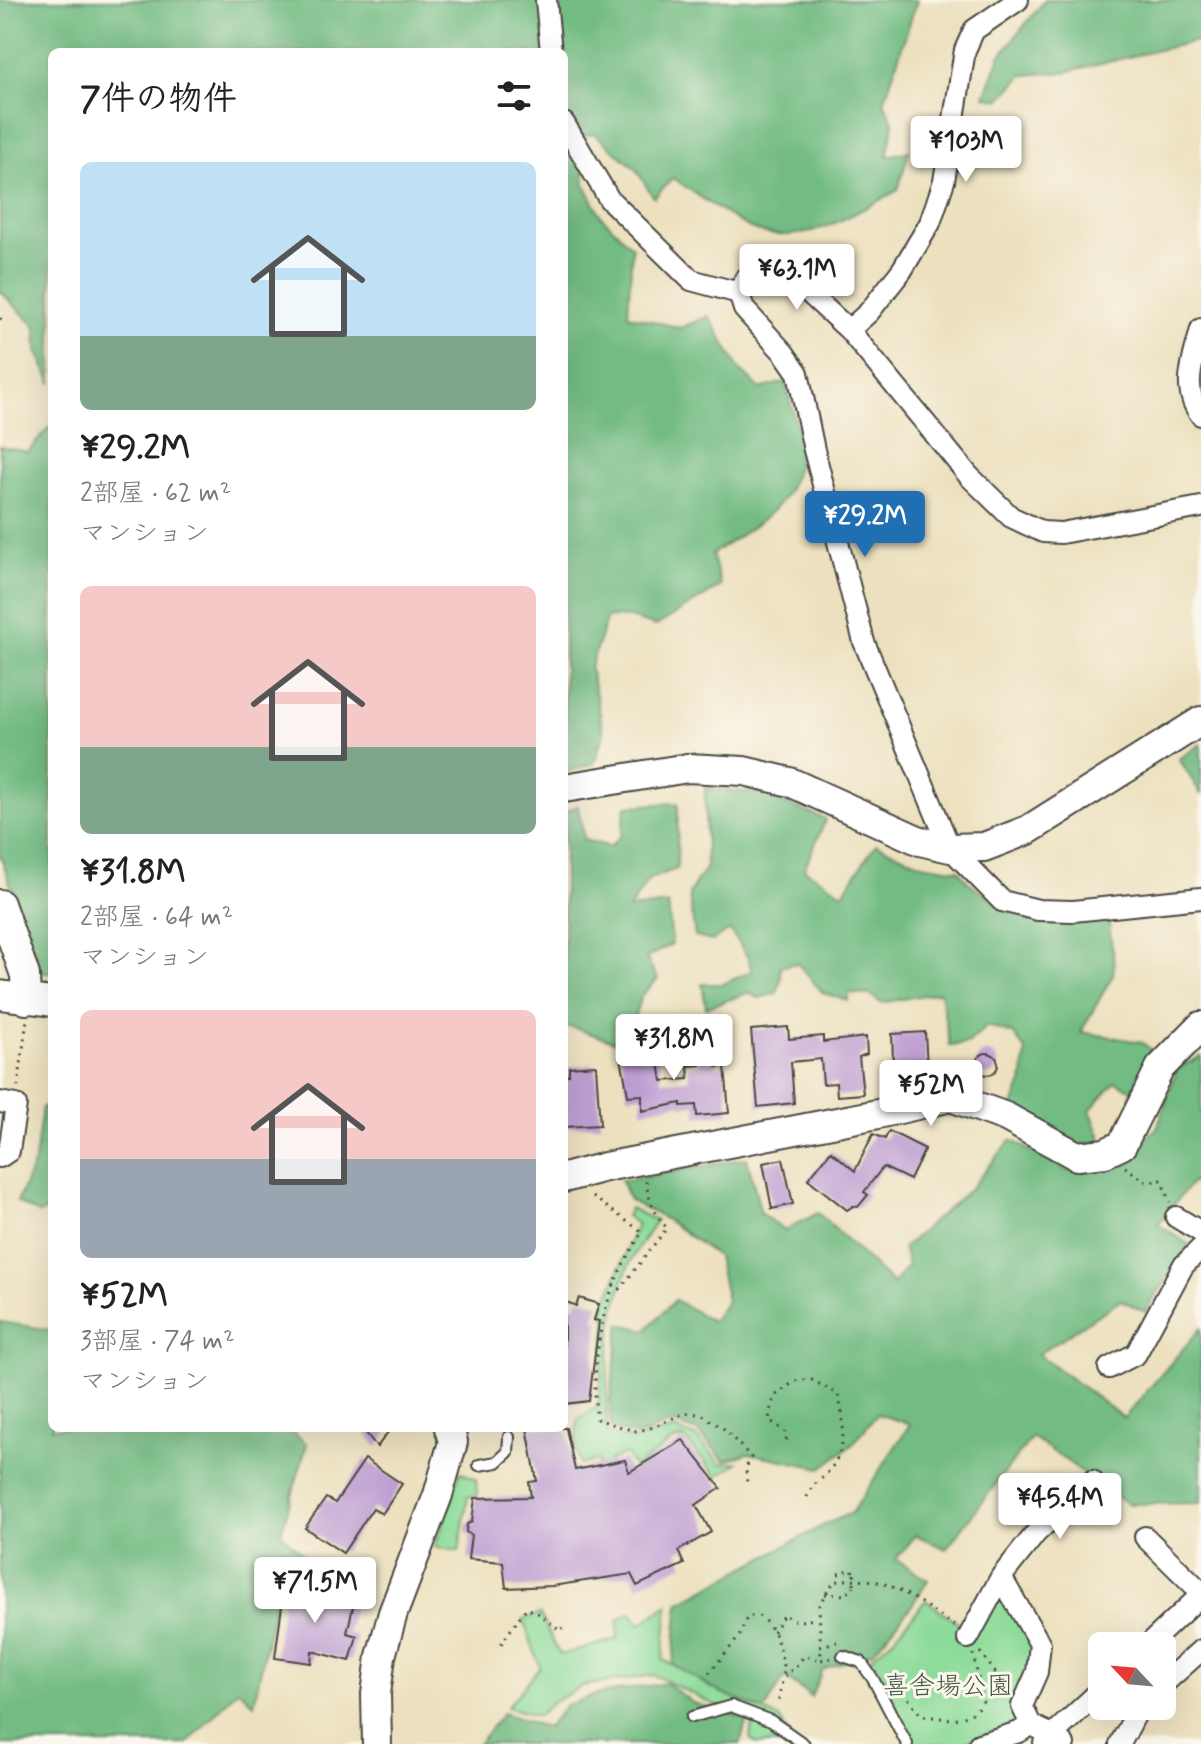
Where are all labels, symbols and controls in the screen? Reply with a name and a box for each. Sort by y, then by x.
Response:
icon: filters [492,74,536,118]
text: 7件の物件 [80,77,237,122]
pin: ¥103M [910,116,1022,184]
text: ¥103M [929,125,1003,159]
icon: home [236,214,380,358]
pin: ¥63.1M [732,244,862,312]
text: ¥63.1M [757,253,837,287]
text: ¥29.2M [80,426,190,471]
text: 2部屋 · 62 m² [80,477,231,511]
pin: ¥29.2M [800,491,930,559]
text: ¥29.2M [823,500,907,534]
text: マンション [80,517,209,551]
icon: home [236,638,380,782]
text: ¥31.8M [80,850,186,895]
text: 2部屋 · 64 m² [80,901,233,935]
text: マンション [80,941,209,975]
pin: ¥31.8M [609,1014,739,1082]
text: ¥31.8M [634,1023,714,1057]
pin: ¥52M [884,1060,978,1128]
icon: home [236,1062,380,1206]
text: ¥52M [897,1069,965,1103]
text: ¥52M [80,1274,168,1319]
text: 3部屋 · 74 m² [80,1325,235,1359]
text: マンション [80,1365,209,1399]
pin: ¥45.4M [995,1473,1125,1541]
text: ¥45.4M [1016,1482,1104,1516]
pin: ¥71.5M [250,1557,380,1625]
text: ¥71.5M [272,1566,358,1600]
north arrow [1088,1632,1176,1720]
map controls [1088,1632,1176,1720]
park label: 喜舎場公園 [883,1670,1013,1704]

